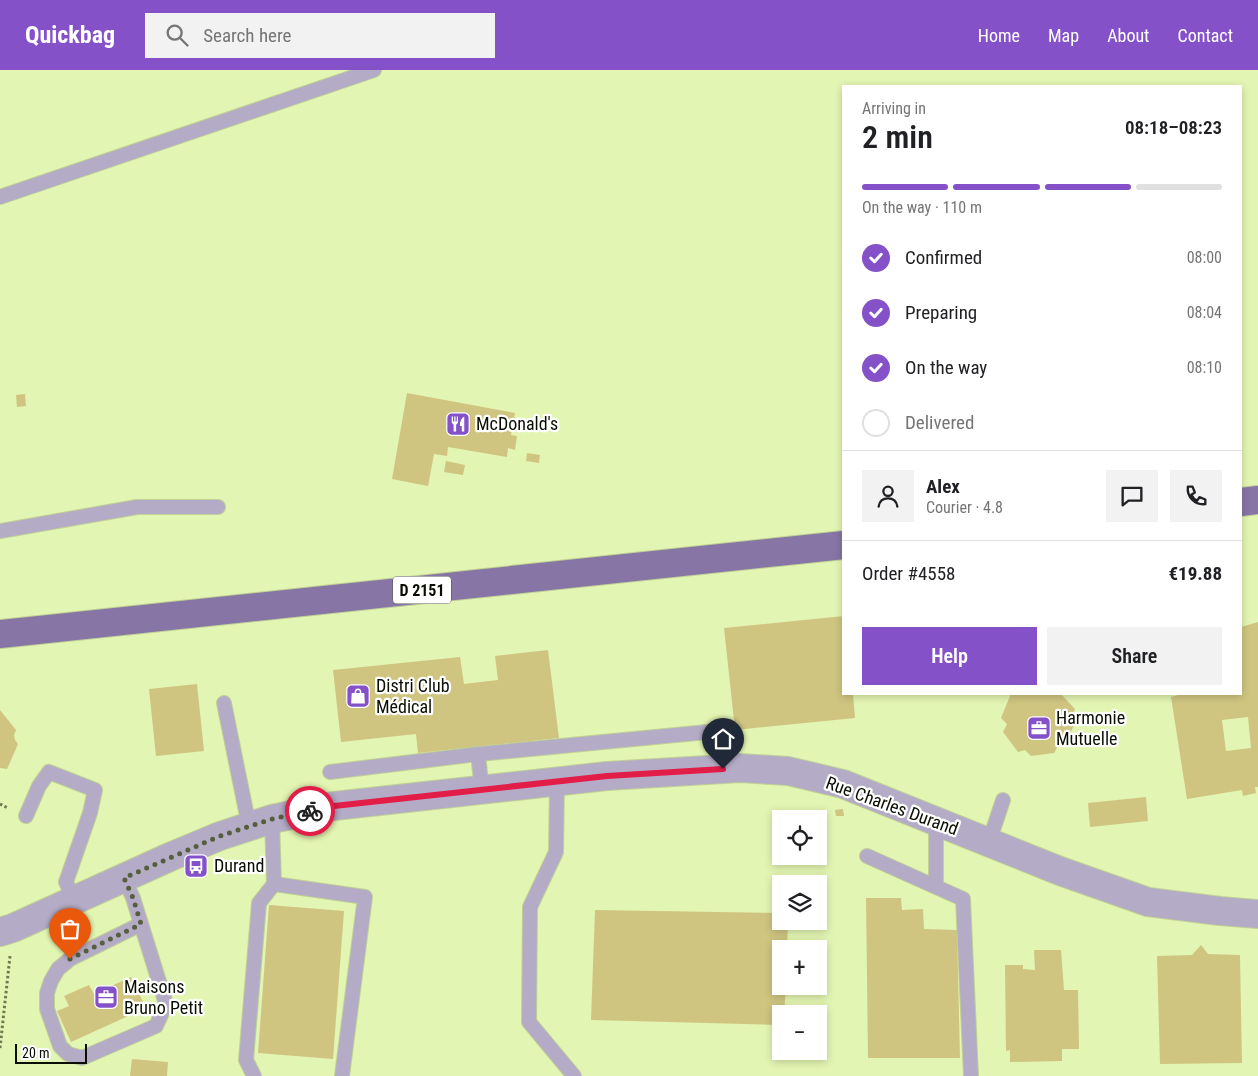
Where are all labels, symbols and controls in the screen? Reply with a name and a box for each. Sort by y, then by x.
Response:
search box [145,13,495,58]
text: Quickbag [25,21,115,49]
icon: search [163,21,191,49]
text: Search here [203,24,292,47]
text: Home [978,25,1020,46]
text: Map [1048,25,1079,46]
text: About [1107,25,1149,46]
text: Contact [1177,25,1233,46]
text: Arriving in [862,99,926,118]
text: 08:18–08:23 [1125,116,1222,139]
text: 2 min [862,118,933,156]
text: On the way · 110 m [862,198,982,217]
icon: check [862,244,890,272]
text: Confirmed [905,246,982,269]
text: 08:00 [1187,248,1222,267]
icon: check [862,299,890,327]
text: Preparing [905,301,977,324]
text: 08:04 [1187,303,1222,322]
icon: check [862,354,890,382]
text: On the way [905,356,987,379]
text: 08:10 [1187,358,1222,377]
restaurant icon: McDonald's [445,411,471,437]
text: Delivered [905,411,974,434]
place label: McDonald's [476,413,558,434]
button: person [862,470,914,522]
button: chat [1106,470,1158,522]
button: phone [1170,470,1222,522]
text: Alex [926,475,960,498]
text: Courier · 4.8 [926,498,1003,517]
text: Order #4558 [862,562,955,585]
text: €19.88 [1168,562,1222,585]
road number: D 2151 [393,576,451,604]
button: Help [862,627,1037,685]
button: Share [1047,627,1222,685]
place label: Distri Club Médical [376,675,450,717]
shop icon: Distri Club Médical [345,683,371,709]
place label: Harmonie Mutuelle [1056,707,1125,749]
office icon: Harmonie Mutuelle [1026,715,1052,741]
pin [702,718,744,769]
icon: home [709,725,737,753]
street label: Rue Charles Durand [823,772,961,839]
courier [285,786,335,836]
icon: bike [296,797,324,825]
map controls [772,810,827,1060]
button: locate [772,810,827,865]
bus stop icon: Durand [183,853,209,879]
place label: Durand [214,855,264,876]
button: layers [772,875,827,930]
pin [49,908,91,959]
icon: bag [56,915,84,943]
button: + [772,940,827,995]
place label: Maisons Bruno Petit [124,976,203,1018]
office icon: Maisons Bruno Petit [93,984,119,1010]
button: − [772,1005,827,1060]
scale bar [15,1041,88,1064]
text: 20 m [22,1045,50,1061]

